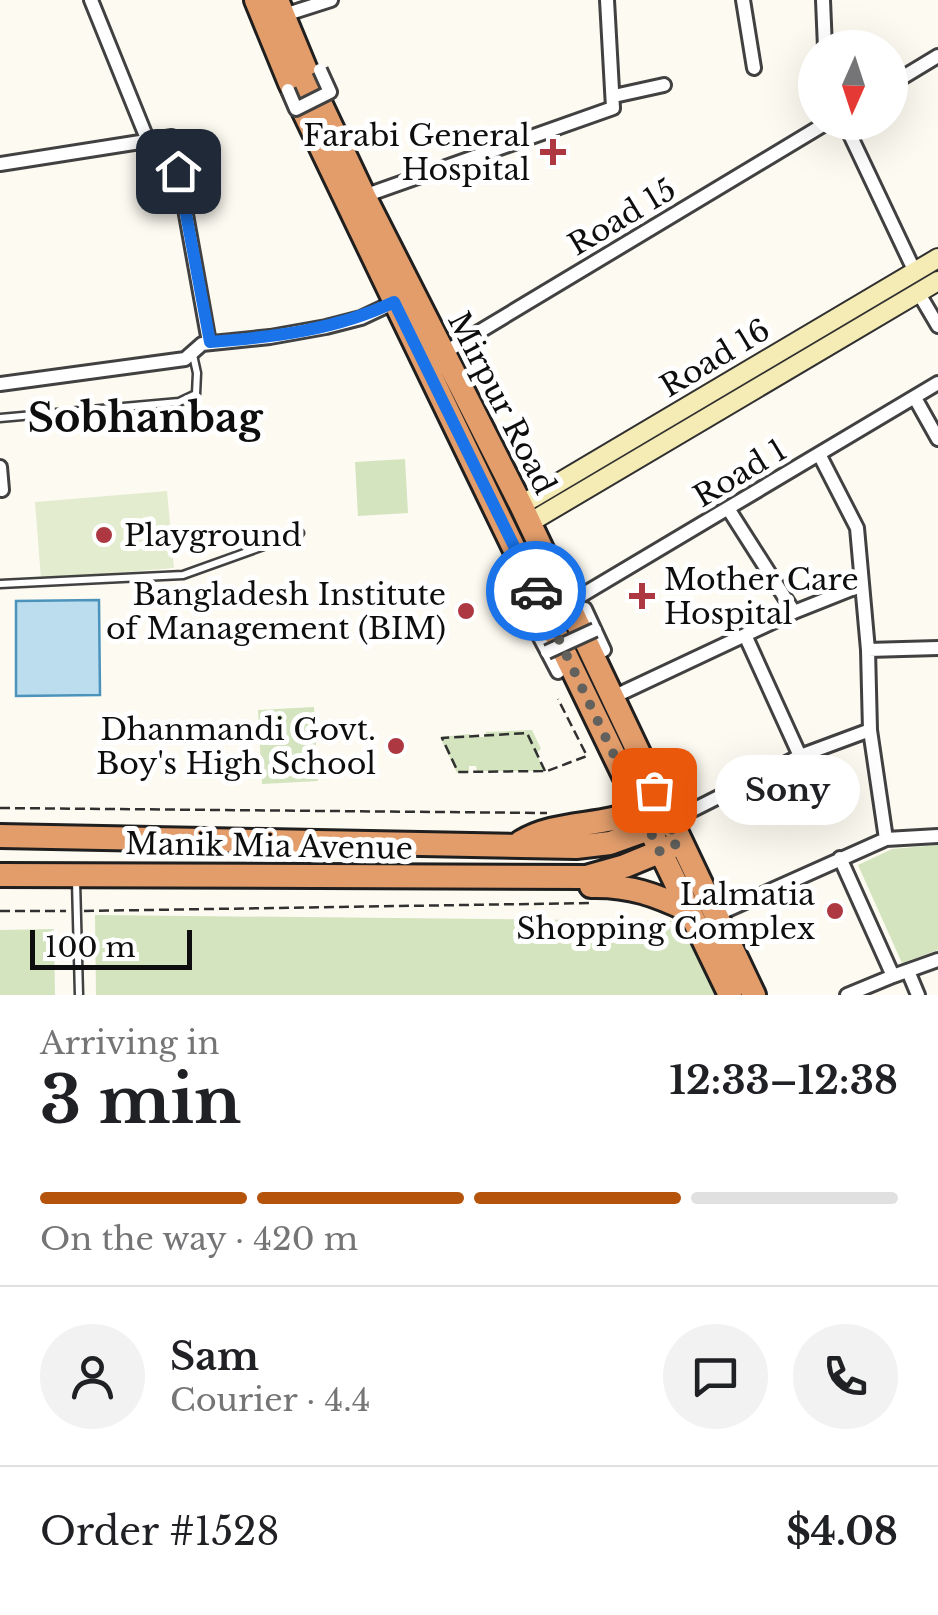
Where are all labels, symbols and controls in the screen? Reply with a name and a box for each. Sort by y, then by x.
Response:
north arrow [798,30,908,140]
map controls [798,30,908,140]
place label: Farabi General Hospital [303,117,530,188]
pin [136,129,221,214]
marker: Farabi General Hospital [540,139,566,165]
icon: home [151,144,206,199]
street label: Road 15 [562,171,682,263]
street label: Mirpur Road [440,306,564,500]
street label: Road 16 [654,311,776,405]
district label: Sobhanbag [28,393,264,443]
street label: Road 1 [687,431,793,515]
place label: Playground [124,517,302,554]
marker: Playground [93,524,115,546]
courier [486,541,586,641]
place label: Mother Care Hospital [664,561,859,632]
icon: car [509,564,564,619]
place label: Bangladesh Institute of Management (BIM) [106,576,446,647]
marker: Mother Care Hospital [629,583,655,609]
marker: Bangladesh Institute of Management (BIM) [455,600,477,622]
place label: Dhanmandi Govt. Boy's High School [96,711,376,782]
marker: Dhanmandi Govt. Boy's High School [385,735,407,757]
pin [612,748,697,833]
callout: Sony [714,755,859,825]
icon: bag [627,763,682,818]
text: Sony [745,770,830,810]
street label: Manik Mia Avenue [125,825,413,867]
place label: Lalmatia Shopping Complex [516,876,815,947]
marker: Lalmatia Shopping Complex [824,900,846,922]
scale bar [30,925,192,970]
text: 100 m [45,930,136,965]
text: Arriving in [40,1023,219,1063]
text: 12:33–12:38 [669,1057,898,1104]
text: 3 min [40,1060,241,1141]
text: On the way · 420 m [40,1219,358,1259]
button: person [40,1324,145,1429]
button: chat [663,1324,768,1429]
button: phone [793,1324,898,1429]
text: Sam [170,1333,259,1380]
text: Courier · 4.4 [170,1380,370,1420]
text: Order #1528 [40,1508,279,1555]
text: $4.08 [786,1508,898,1555]

